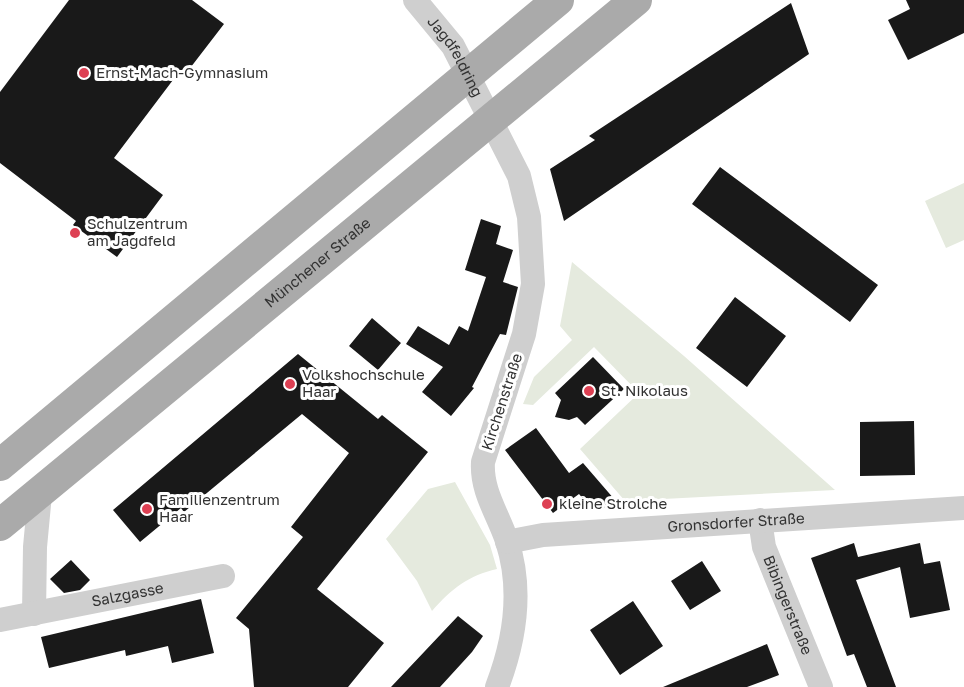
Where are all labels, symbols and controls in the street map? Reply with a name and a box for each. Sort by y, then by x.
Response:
street label: Jagdfeldring [424,12,487,100]
place label: Ernst-Mach-Gymnasium [96,63,268,81]
marker: Ernst-Mach-Gymnasium [77,66,91,80]
street label: Münchener Straße [261,213,374,311]
place label: Schulzentrum am Jagdfeld [87,214,188,249]
marker: Schulzentrum am Jagdfeld [68,226,82,240]
street label: Kirchenstraße [477,351,525,452]
place label: Volkshochschule Haar [302,365,425,400]
marker: Volkshochschule Haar [283,377,297,391]
place label: St. Nikolaus [601,381,688,399]
marker: St. Nikolaus [582,384,596,398]
place label: Familienzentrum Haar [159,490,280,525]
place label: kleine Strolche [559,494,668,512]
marker: kleine Strolche [540,497,554,511]
marker: Familienzentrum Haar [140,502,154,516]
street label: Gronsdorfer Straße [667,508,805,535]
street label: Bibingerstraße [760,552,817,657]
street label: Salzgasse [90,578,165,610]

